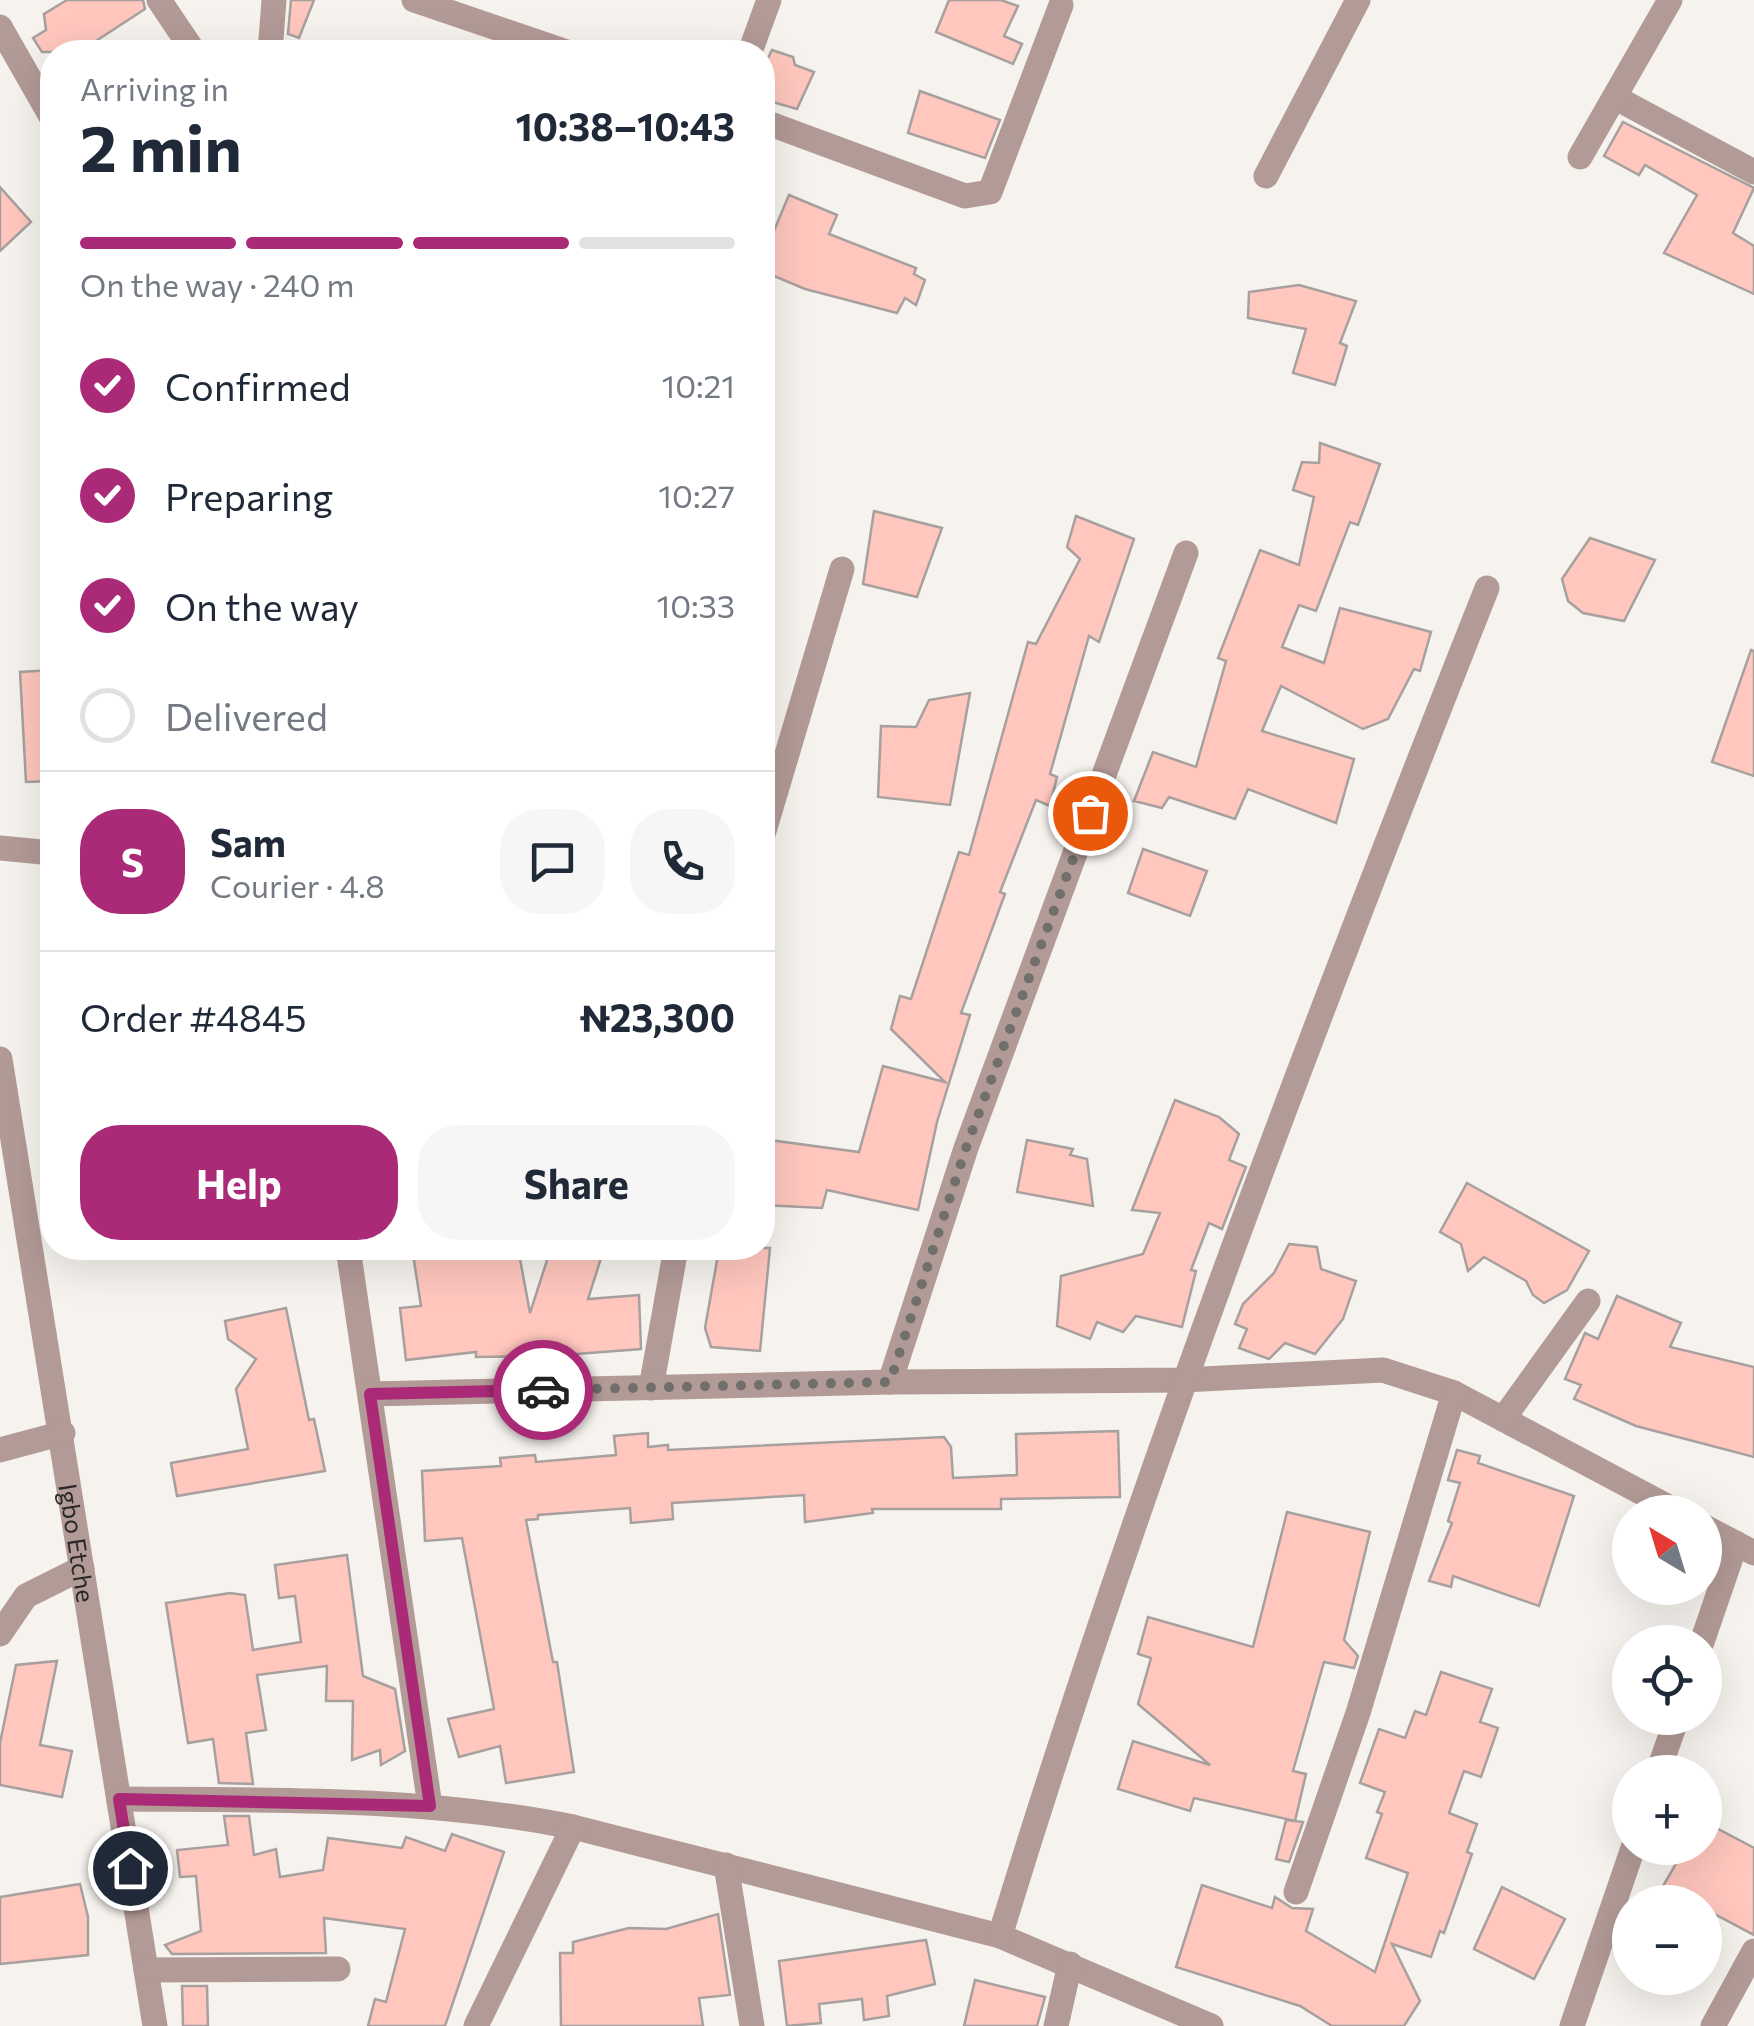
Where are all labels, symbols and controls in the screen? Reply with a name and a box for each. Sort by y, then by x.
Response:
text: Arriving in [80,68,229,108]
text: 10:38–10:43 [516,102,735,149]
text: 2 min [80,106,242,185]
text: On the way · 240 m [80,264,354,304]
icon: check [80,358,135,413]
text: Confirmed [165,362,351,409]
text: 10:21 [661,365,735,405]
icon: check [80,468,135,523]
text: Preparing [165,472,333,519]
text: 10:27 [658,475,735,515]
icon: check [80,578,135,633]
text: On the way [165,582,359,629]
text: 10:33 [656,585,735,625]
text: Delivered [165,692,328,739]
pin [1048,771,1133,856]
icon: bag [1063,786,1118,841]
button: chat [500,809,605,914]
button: phone [630,809,735,914]
text: Sam [210,818,286,865]
text: S [121,838,144,885]
text: Courier · 4.8 [210,865,385,905]
text: Order #4845 [80,993,306,1040]
text: ₦23,300 [579,993,735,1040]
button: Help [80,1125,398,1240]
button: Share [418,1125,735,1240]
courier [493,1340,593,1440]
icon: car [516,1363,571,1418]
street label: Igbo Etche [53,1481,102,1604]
north arrow [1612,1495,1722,1605]
map controls [1612,1495,1722,1995]
button: locate [1612,1625,1722,1735]
button: + [1612,1755,1722,1865]
pin [88,1826,173,1911]
icon: home [103,1841,158,1896]
button: − [1612,1885,1722,1995]

